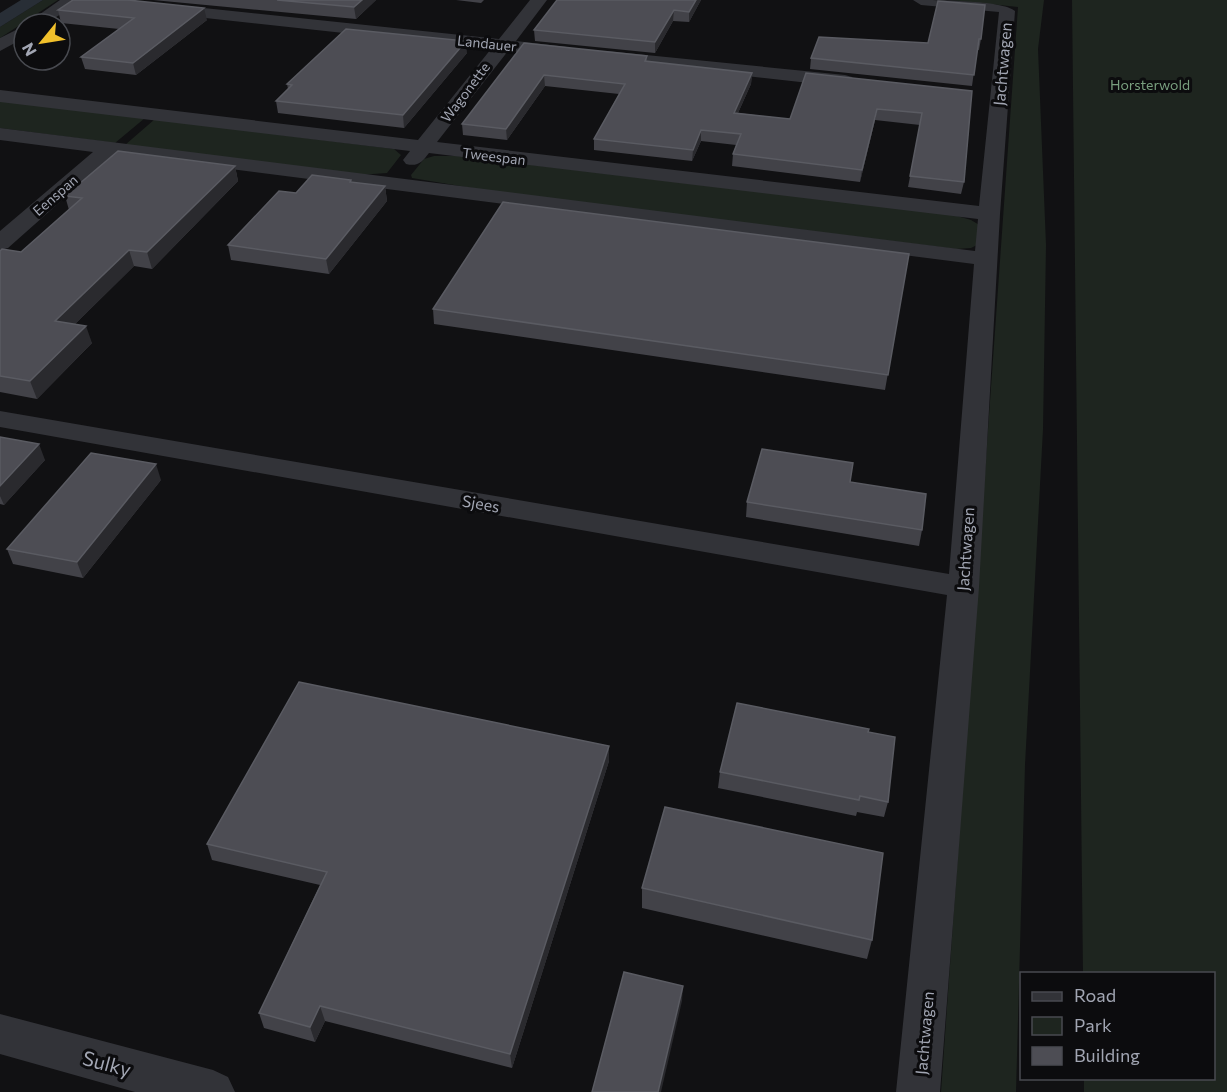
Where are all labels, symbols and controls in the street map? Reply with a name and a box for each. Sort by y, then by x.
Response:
north arrow [12,12,72,72]
street label: Jachtwagen [989,21,1015,107]
street label: Landauer [456,31,518,55]
text: N [17,40,40,60]
street label: Wagonette [437,59,493,125]
park label: Horsterwold [1110,76,1190,93]
street label: Tweespan [461,144,527,168]
street label: Eenspan [29,171,81,219]
street label: Sjees [461,490,501,516]
street label: Jachtwagen [953,507,977,591]
legend [1020,972,1215,1080]
text: Road [1074,984,1116,1006]
street label: Jachtwagen [911,990,937,1076]
text: Park [1074,1014,1112,1036]
text: Building [1074,1044,1140,1066]
street label: Sulky [80,1045,134,1081]

